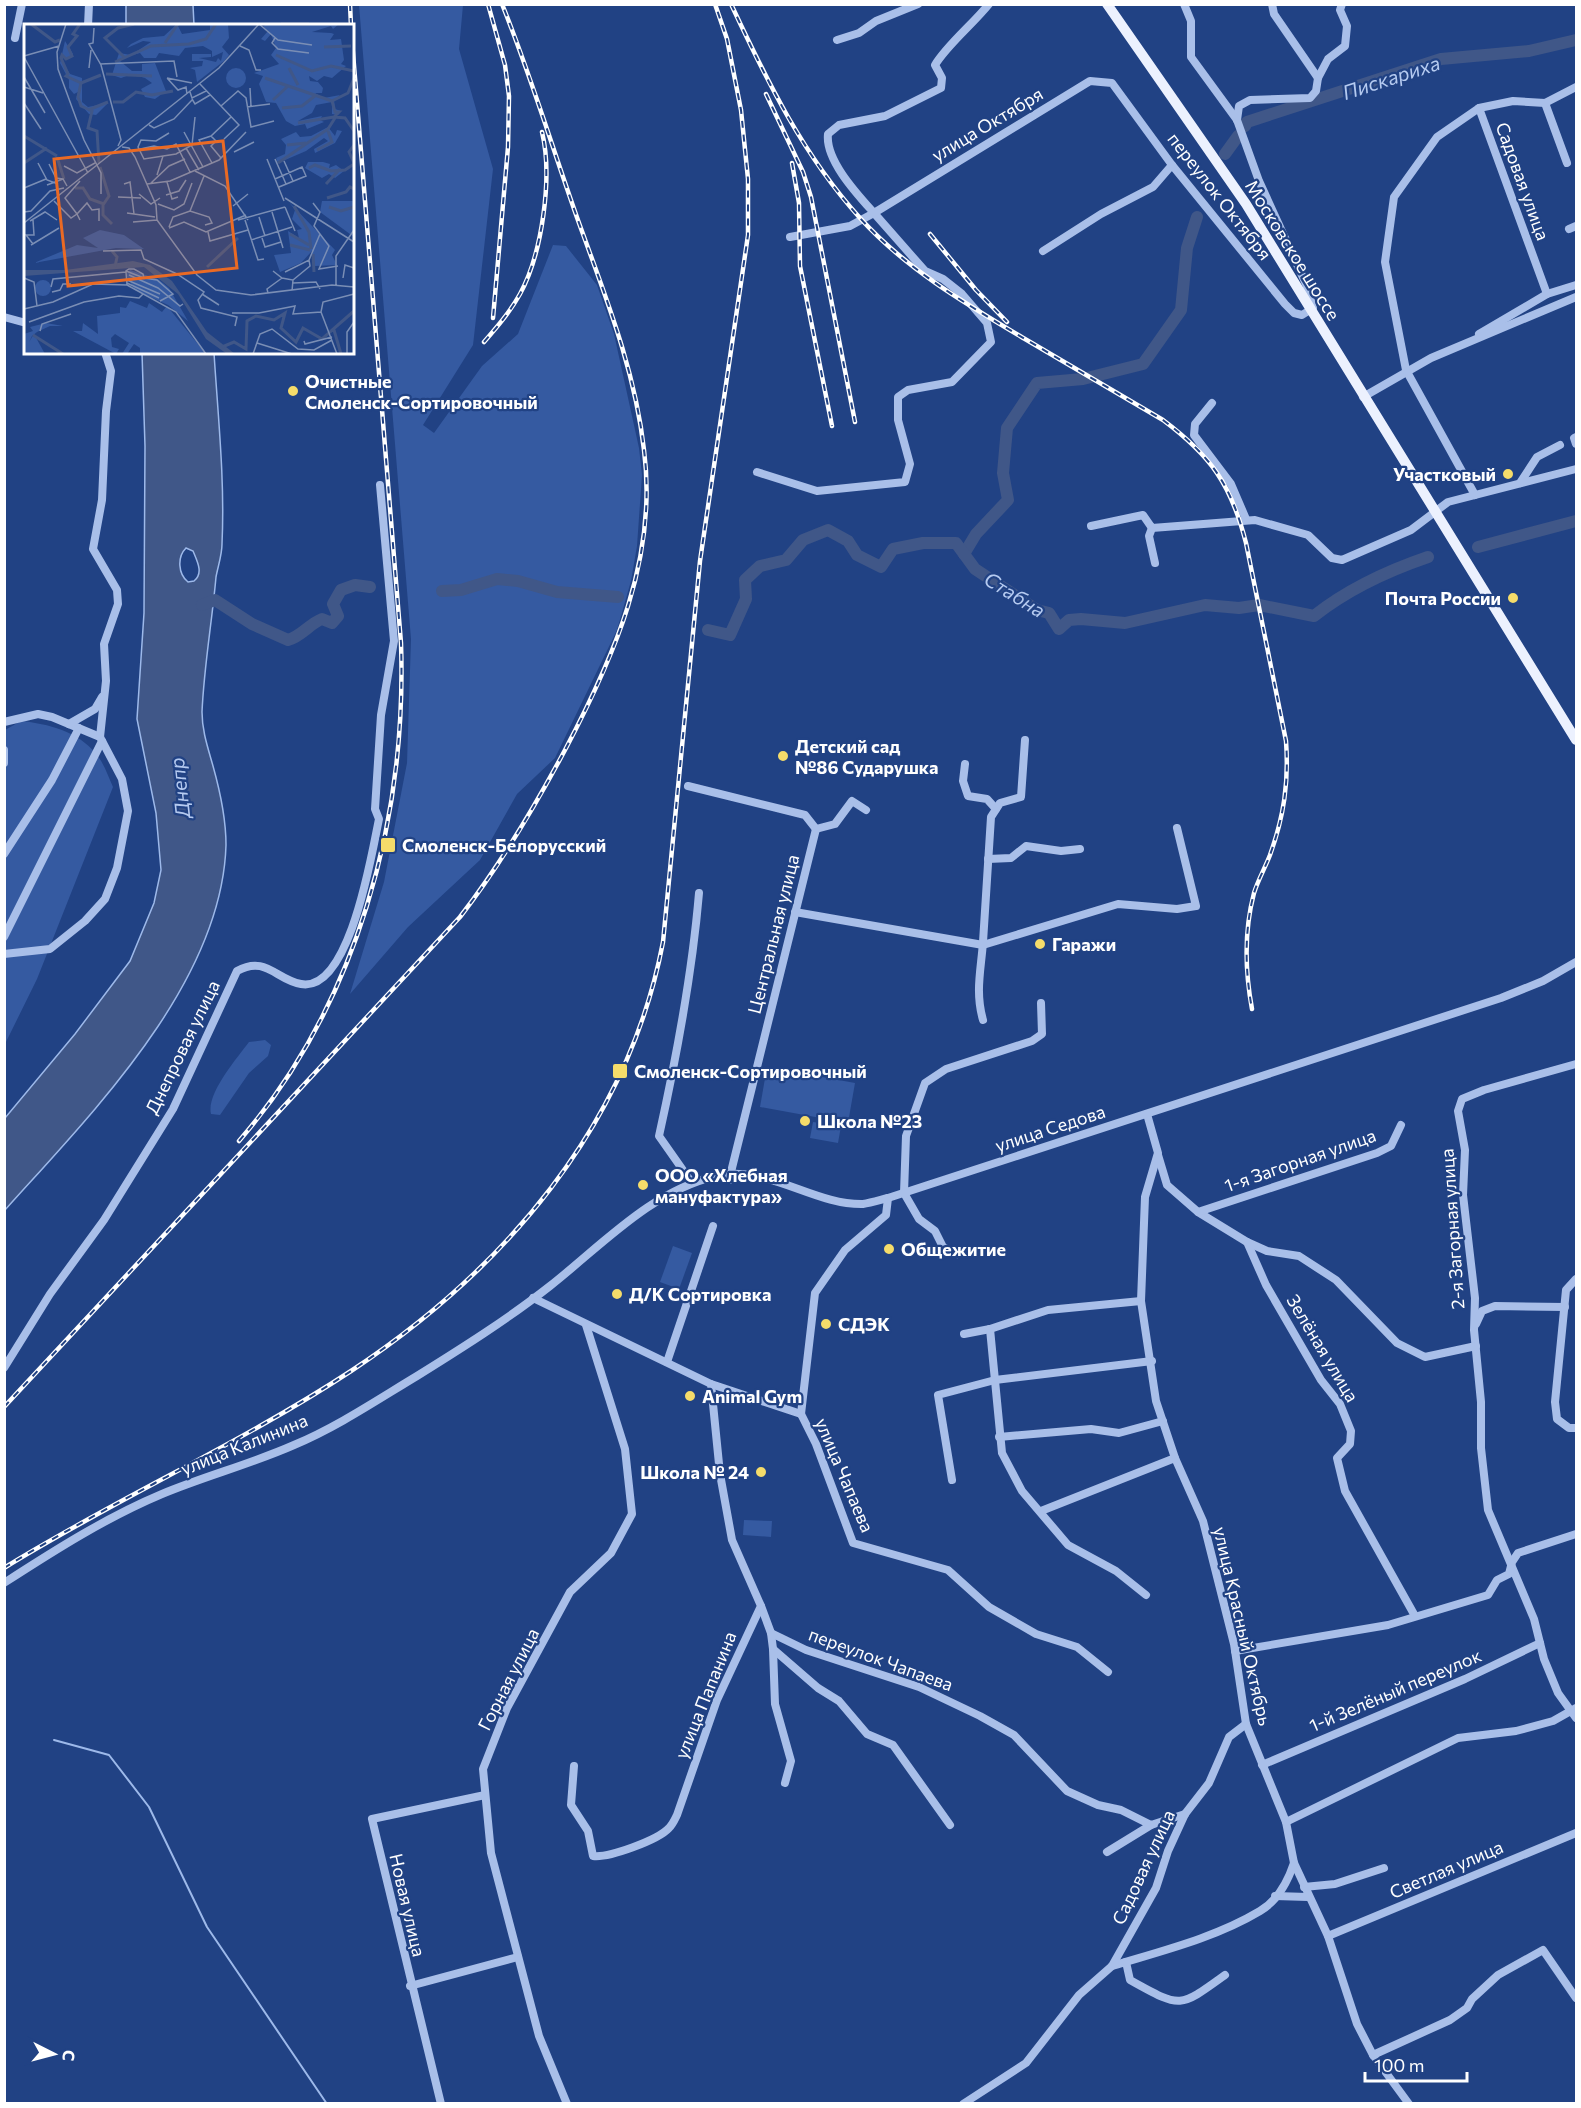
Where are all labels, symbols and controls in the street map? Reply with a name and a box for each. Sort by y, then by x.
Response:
inset map [24,24,354,354]
water label: Пискариха [1339,50,1443,104]
street label: улица Октября [927,82,1047,166]
street label: Садовая улица [1491,119,1555,243]
street label: переулок Октября [1163,128,1277,264]
street label: Московское шоссе [1241,176,1345,324]
place label: Очистные Смоленск-Сортировочный [305,370,538,413]
marker: Очистные Смоленск-Сортировочный [286,384,300,398]
place label: Участковый [1393,463,1496,485]
marker: Участковый [1501,467,1515,481]
water label: Стабна [980,566,1050,622]
place label: Почта России [1385,587,1501,609]
marker: Почта России [1506,591,1520,605]
place label: Детский сад №86 Сударушка [795,735,938,778]
marker: Детский сад №86 Сударушка [776,749,790,763]
water label: Днепр [164,757,194,821]
place label: Смоленск-Белорусский [402,834,606,856]
marker: Смоленск-Белорусский [379,836,397,854]
street label: Центральная улица [743,852,803,1016]
place label: Гаражи [1052,933,1116,955]
marker: Гаражи [1033,937,1047,951]
street label: Днепровая улица [140,976,224,1118]
place label: Смоленск-Сортировочный [634,1060,867,1082]
marker: Смоленск-Сортировочный [611,1062,629,1080]
street label: улица Седова [992,1100,1108,1156]
place label: Школа №23 [817,1110,922,1132]
marker: Школа №23 [798,1114,812,1128]
street label: 1-я Загорная улица [1221,1124,1379,1196]
street label: 2-я Загорная улица [1435,1148,1469,1310]
place label: ООО «Хлебная мануфактура» [655,1164,788,1207]
marker: ООО «Хлебная мануфактура» [636,1178,650,1192]
place label: Общежитие [901,1238,1006,1260]
marker: Общежитие [882,1242,896,1256]
place label: Д/К Сортировка [629,1283,771,1305]
marker: Д/К Сортировка [610,1287,624,1301]
street label: Зелёная улица [1282,1290,1364,1406]
place label: СДЭК [838,1313,890,1335]
marker: СДЭК [819,1317,833,1331]
place label: Animal Gym [702,1385,802,1407]
marker: Animal Gym [683,1389,697,1403]
street label: улица Калинина [177,1409,311,1479]
street label: улица Чапаева [811,1414,879,1536]
place label: Школа № 24 [640,1461,749,1483]
marker: Школа № 24 [754,1465,768,1479]
street label: улица Красный Октябрь [1209,1524,1277,1728]
street label: переулок Чапаева [806,1623,956,1695]
street label: Горная улица [473,1624,543,1734]
street label: улица Папанина [669,1628,741,1762]
street label: 1-й Зелёный переулок [1306,1644,1485,1736]
street label: Садовая улица [1107,1806,1179,1928]
street label: Светлая улица [1386,1835,1506,1903]
street label: Новая улица [385,1851,431,1959]
north arrow [24,2024,84,2084]
scale bar [1365,2045,1467,2083]
text: С [59,2049,79,2062]
text: 100 m [1374,2054,1424,2076]

